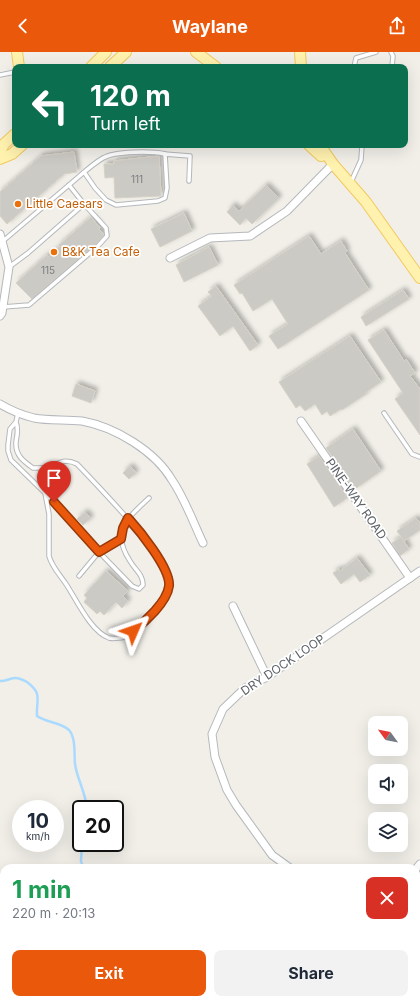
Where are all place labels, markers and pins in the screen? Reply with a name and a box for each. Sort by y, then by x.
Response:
place label: Little Caesars [26,196,103,211]
marker: Little Caesars [13,199,23,209]
place label: B&K Tea Cafe [62,244,140,259]
marker: B&K Tea Cafe [49,247,59,257]
pin [37,461,71,502]

